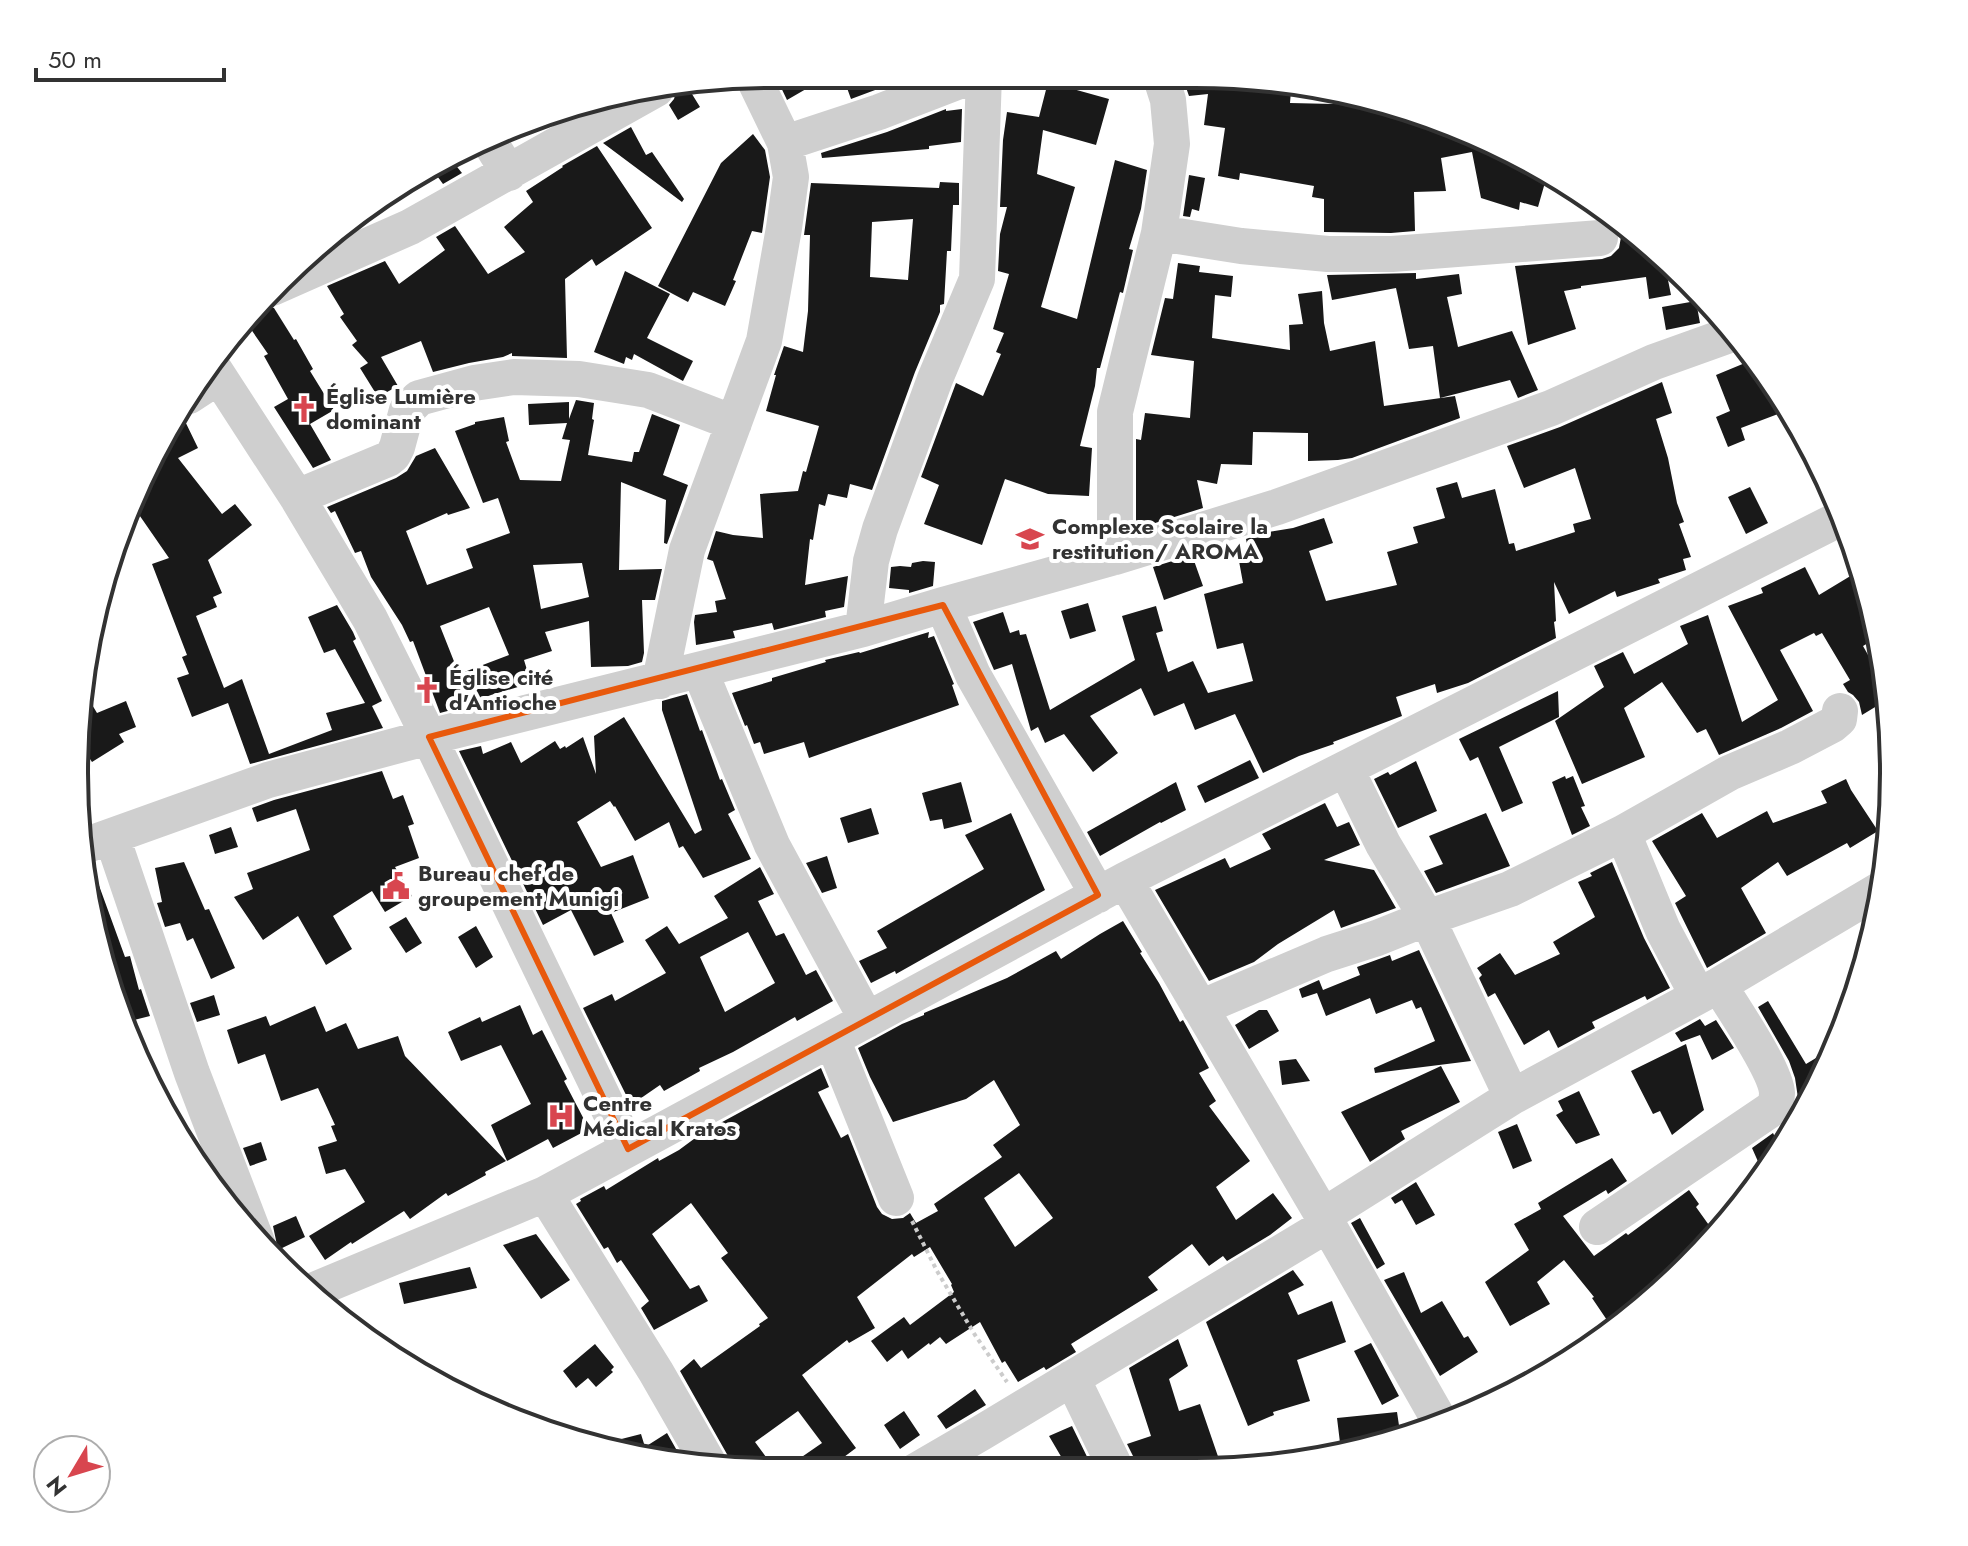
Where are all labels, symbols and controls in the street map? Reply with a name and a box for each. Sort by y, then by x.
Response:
scale bar [36,32,224,82]
text: 50 m [48,42,102,77]
place label: Église Lumière dominant [326,380,476,437]
church icon: Église Lumière dominant [289,394,319,424]
place label: Complexe Scolaire la restitution/ AROMA [1052,510,1268,567]
school or university icon: Complexe Scolaire la restitution/ AROMA [1015,524,1045,554]
place label: Église cité d'Antioche [449,661,557,718]
church icon: Église cité d'Antioche [412,675,442,705]
place label: Bureau chef de groupement Munigi [418,857,619,914]
public building icon: Bureau chef de groupement Munigi [381,871,411,901]
place label: Centre Médical Kratos [583,1087,736,1144]
hospital icon: Centre Médical Kratos [546,1101,576,1131]
north arrow [32,1434,112,1514]
text: N [38,1470,74,1503]

